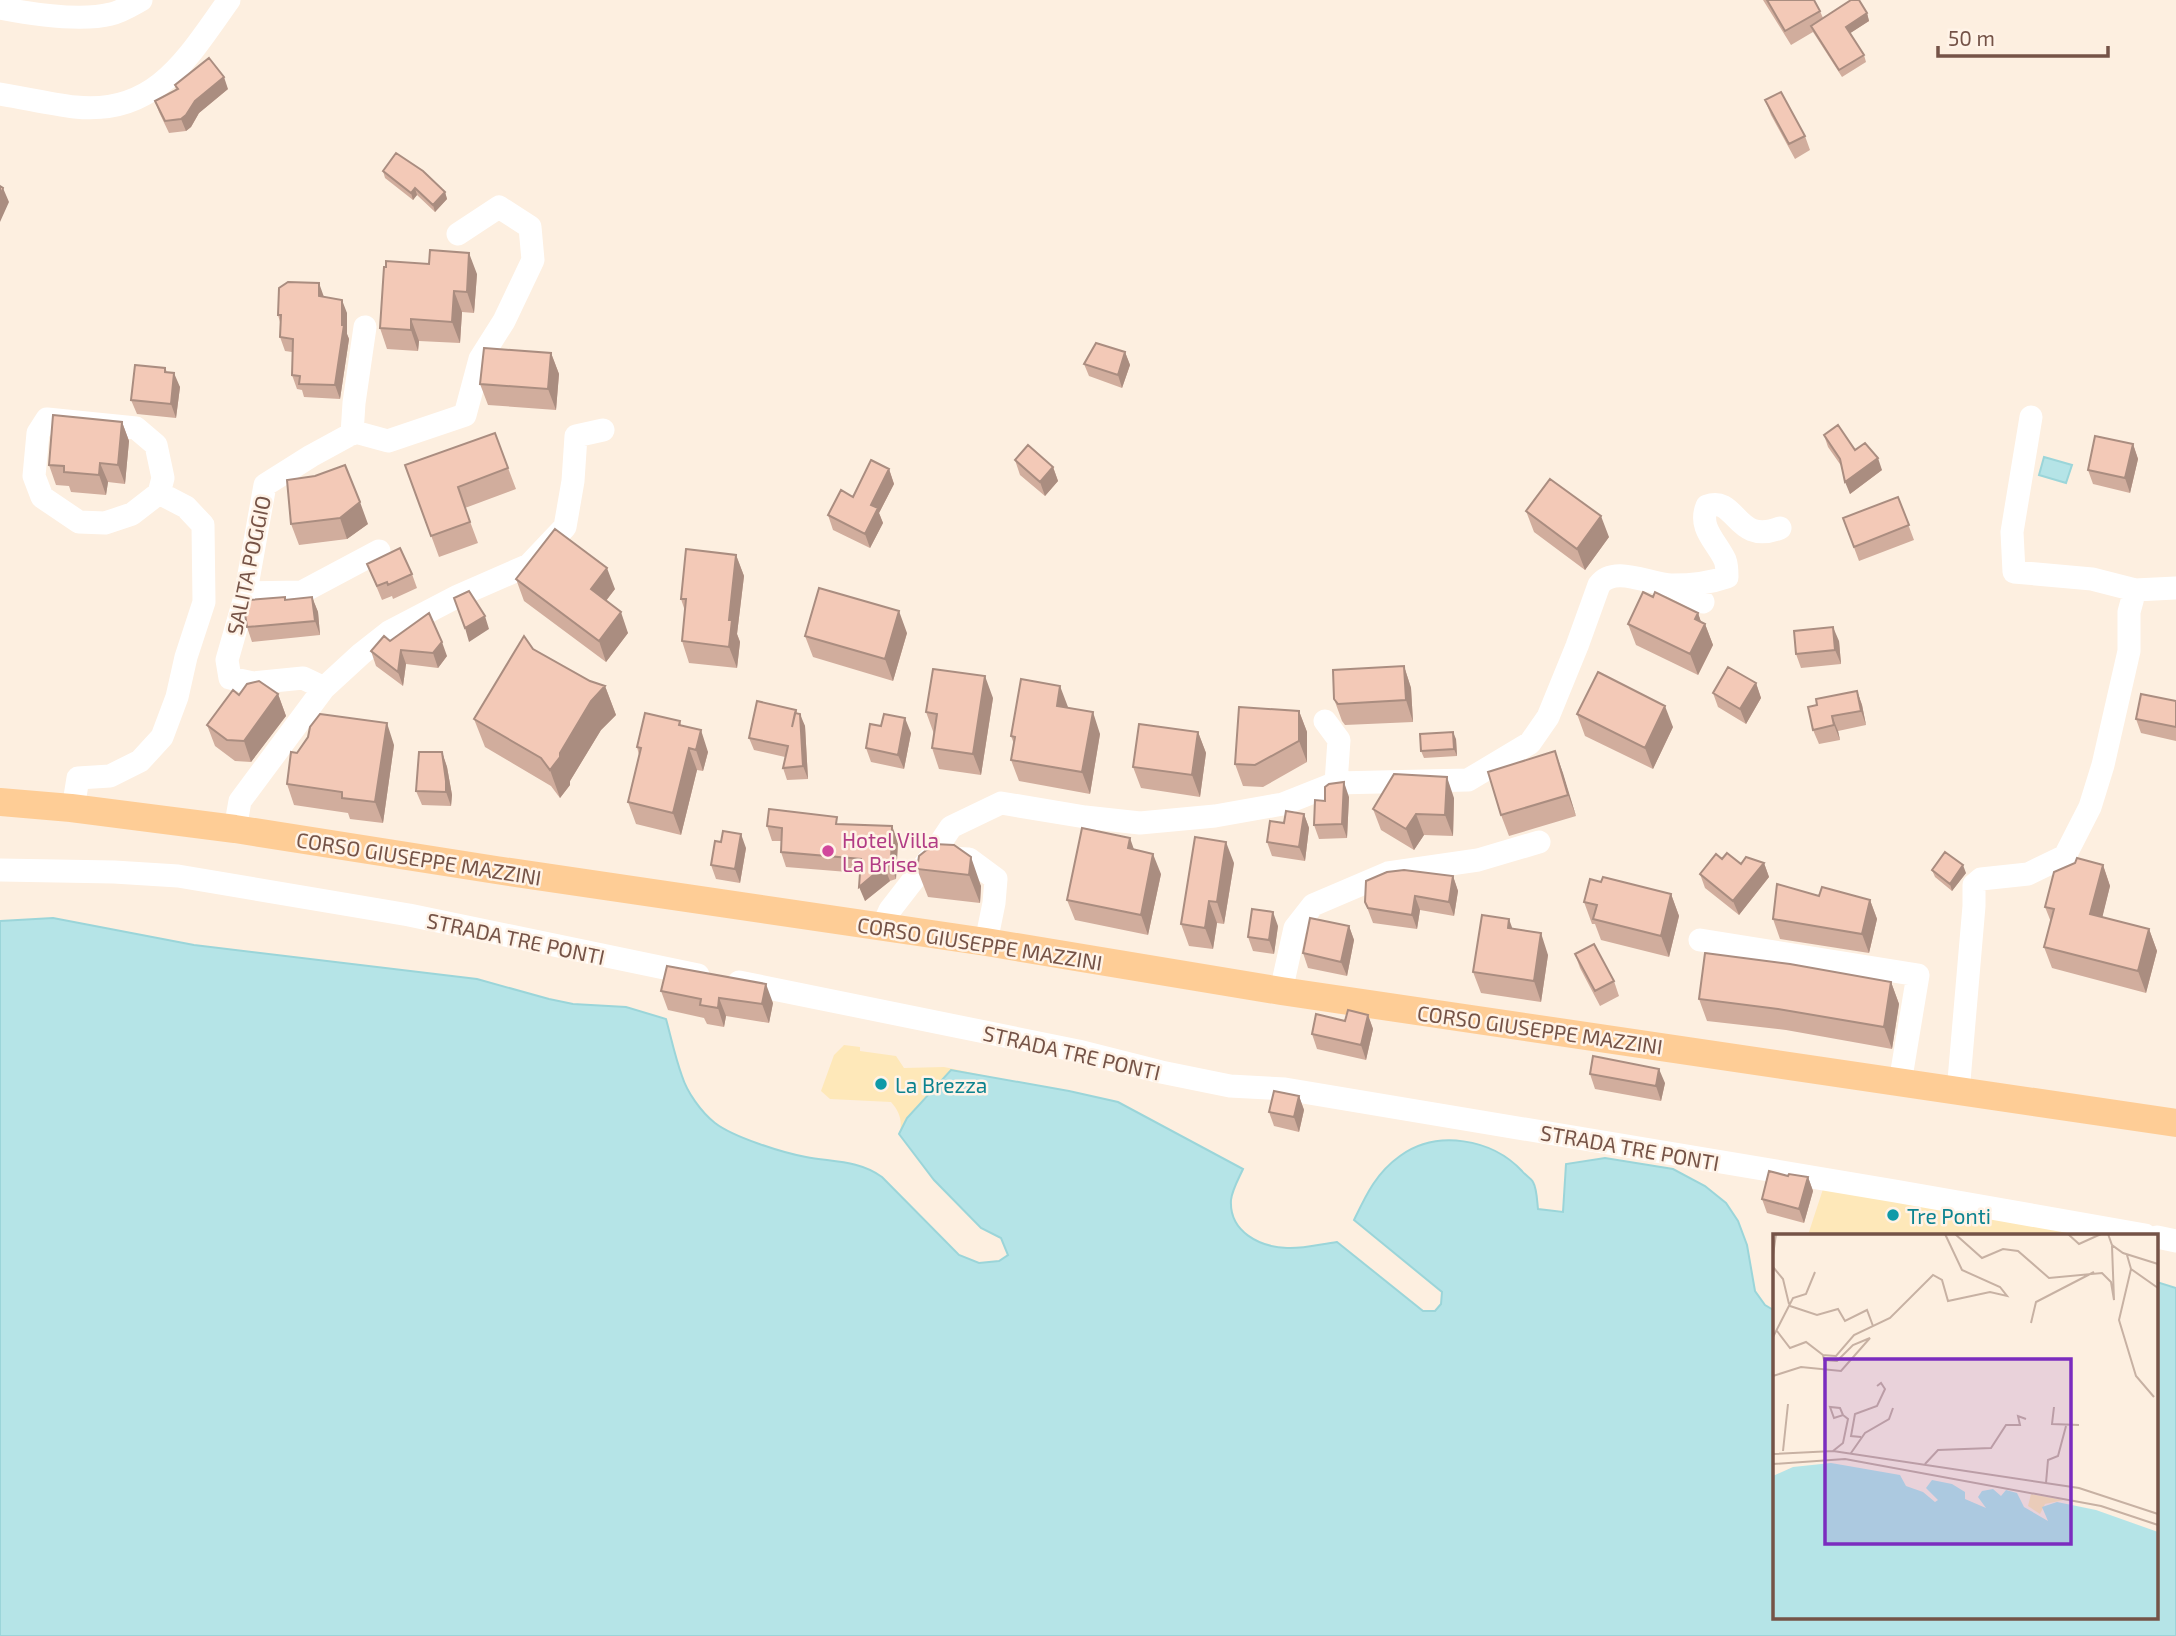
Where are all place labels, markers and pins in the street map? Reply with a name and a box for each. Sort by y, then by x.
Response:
place label: Hotel Villa La Brise [842,827,939,876]
marker: Hotel Villa La Brise [820,843,836,859]
place label: La Brezza [895,1072,987,1097]
marker: La Brezza [873,1076,889,1092]
place label: Tre Ponti [1907,1203,1991,1228]
marker: Tre Ponti [1885,1207,1901,1223]

